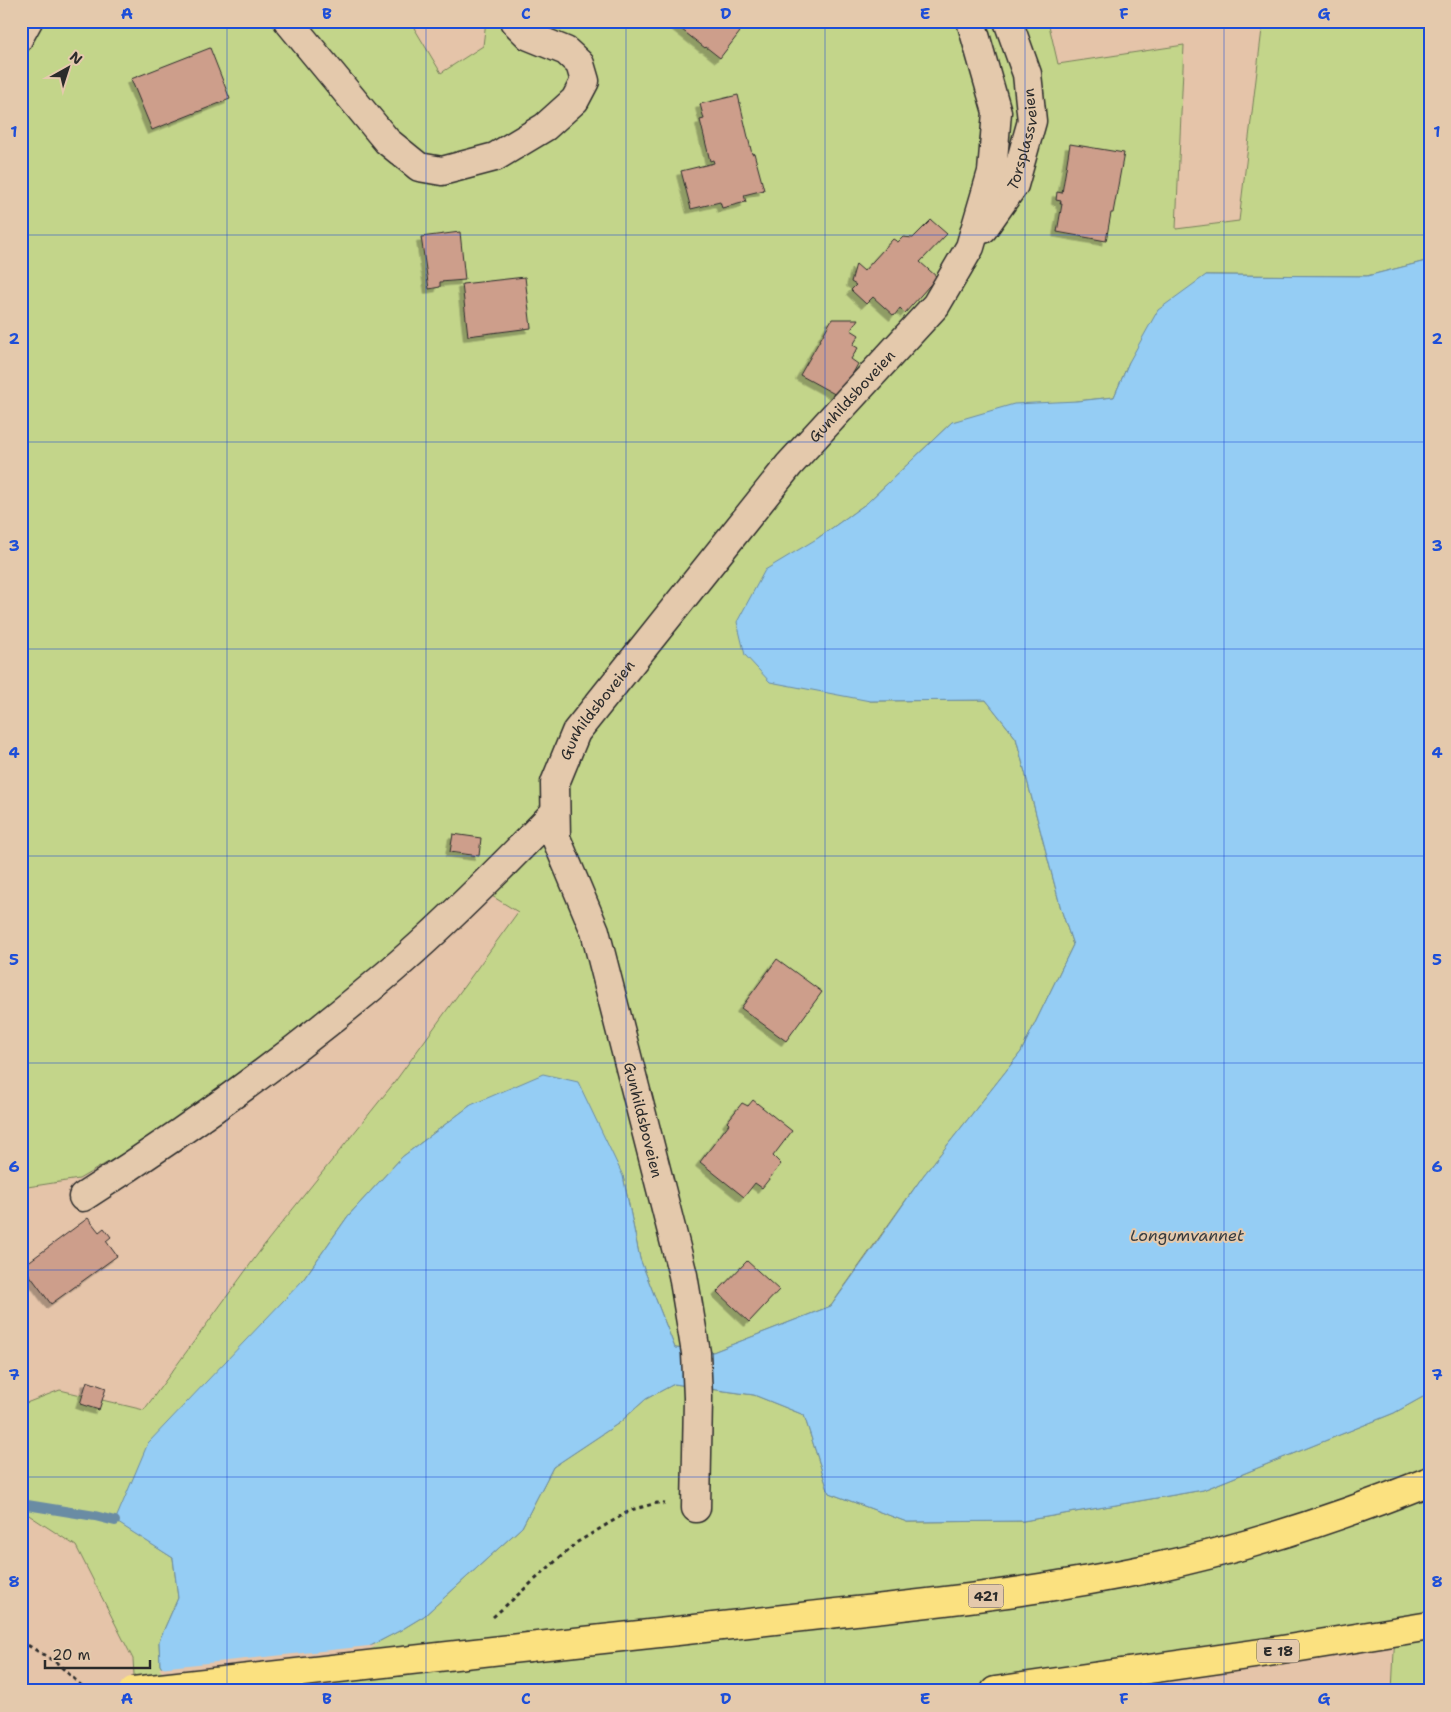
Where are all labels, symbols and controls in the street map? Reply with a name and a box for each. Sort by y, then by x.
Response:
text: A [121,3,133,24]
text: B [322,3,332,24]
text: C [521,3,531,24]
text: D [720,3,732,24]
text: E [920,3,930,24]
text: F [1119,3,1129,24]
text: G [1318,3,1331,24]
north arrow [42,42,92,92]
text: N [66,47,86,68]
street label: Torsplassveien [1003,87,1042,195]
text: 1 [10,121,18,142]
text: 1 [1433,121,1441,142]
text: 2 [8,328,20,349]
text: 2 [1431,328,1443,349]
street label: Gunhildsboveien [805,346,900,447]
text: 3 [8,535,20,556]
text: 3 [1431,535,1443,556]
street label: Gunhildsboveien [555,656,639,763]
text: 4 [8,742,20,763]
text: 4 [1431,742,1443,763]
text: 5 [9,949,19,970]
text: 5 [1432,949,1442,970]
street label: Gunhildsboveien [619,1060,667,1180]
text: 6 [8,1156,20,1177]
text: 6 [1431,1156,1443,1177]
water label: Longumvannet [1130,1225,1244,1246]
text: 7 [8,1364,20,1385]
text: 7 [1431,1364,1443,1385]
text: 8 [8,1571,20,1592]
text: 8 [1431,1571,1443,1592]
road number: 421 [968,1584,1004,1608]
scale bar [45,1637,150,1669]
road number: E 18 [1257,1640,1299,1662]
text: 20 m [52,1645,91,1665]
text: A [121,1688,133,1709]
text: B [322,1688,332,1709]
text: C [521,1688,531,1709]
text: D [720,1688,732,1709]
text: E [920,1688,930,1709]
text: F [1119,1688,1129,1709]
text: G [1318,1688,1331,1709]

